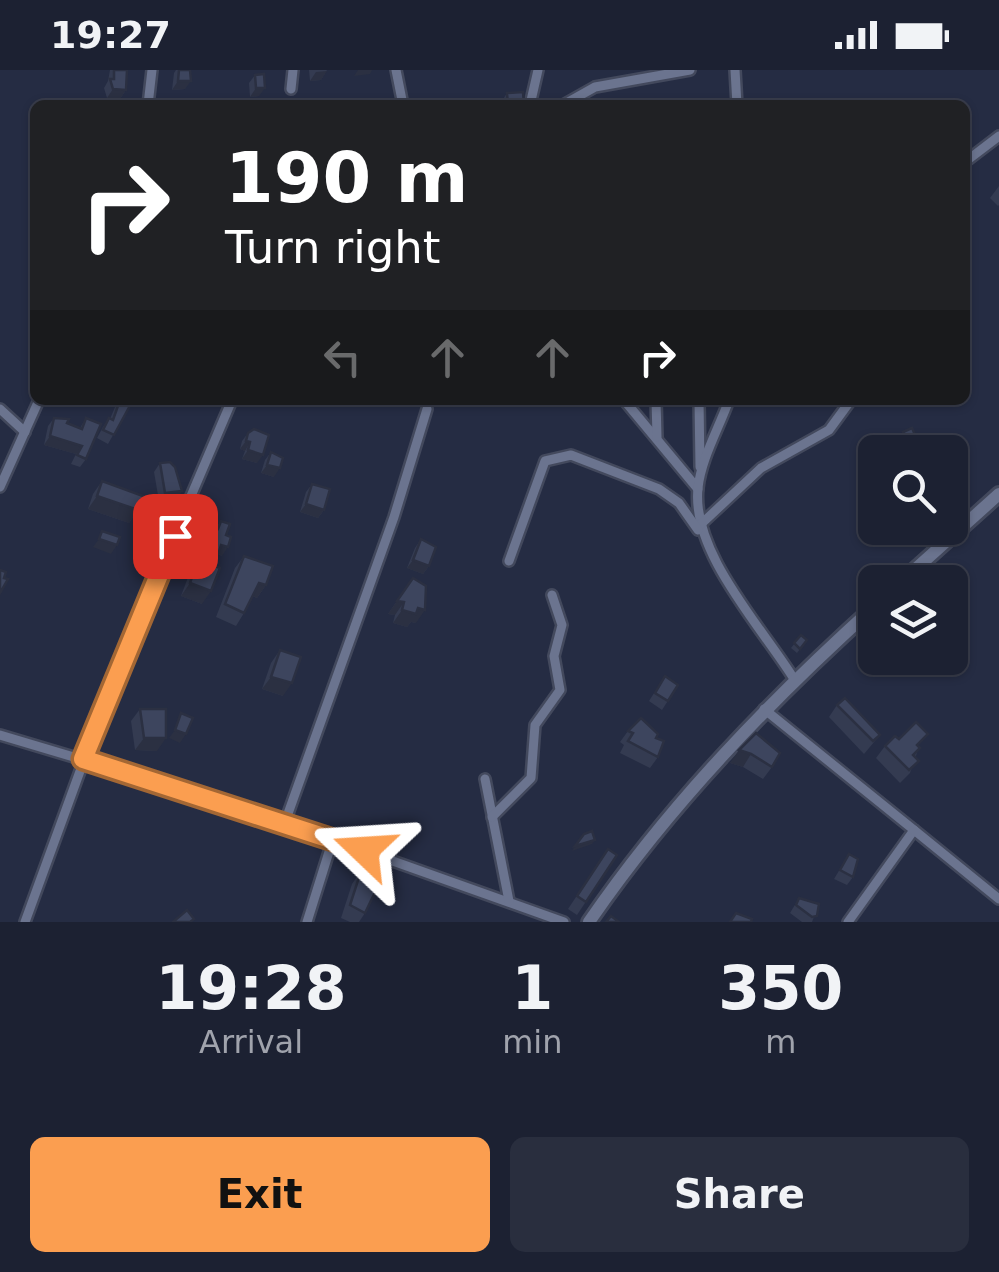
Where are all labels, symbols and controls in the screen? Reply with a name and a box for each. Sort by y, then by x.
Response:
text: 19:27 [50,13,171,57]
text: 190 m [225,137,468,219]
icon: right [60,140,190,270]
text: Turn right [225,221,440,274]
icon: left [315,330,370,385]
icon: ahead [420,330,475,385]
icon: ahead [525,330,580,385]
icon: right [630,330,685,385]
map controls [858,435,968,675]
button: search [858,435,968,545]
pin [133,494,218,579]
icon: arrive [148,509,203,564]
button: layers [858,565,968,675]
position arrow [312,798,416,902]
text: 19:28 [156,953,347,1023]
text: 1 [511,953,553,1023]
text: 350 [718,953,843,1023]
text: Arrival [199,1023,303,1061]
text: min [502,1023,563,1061]
text: m [765,1023,796,1061]
button: Exit [30,1137,490,1252]
button: Share [510,1137,969,1252]

